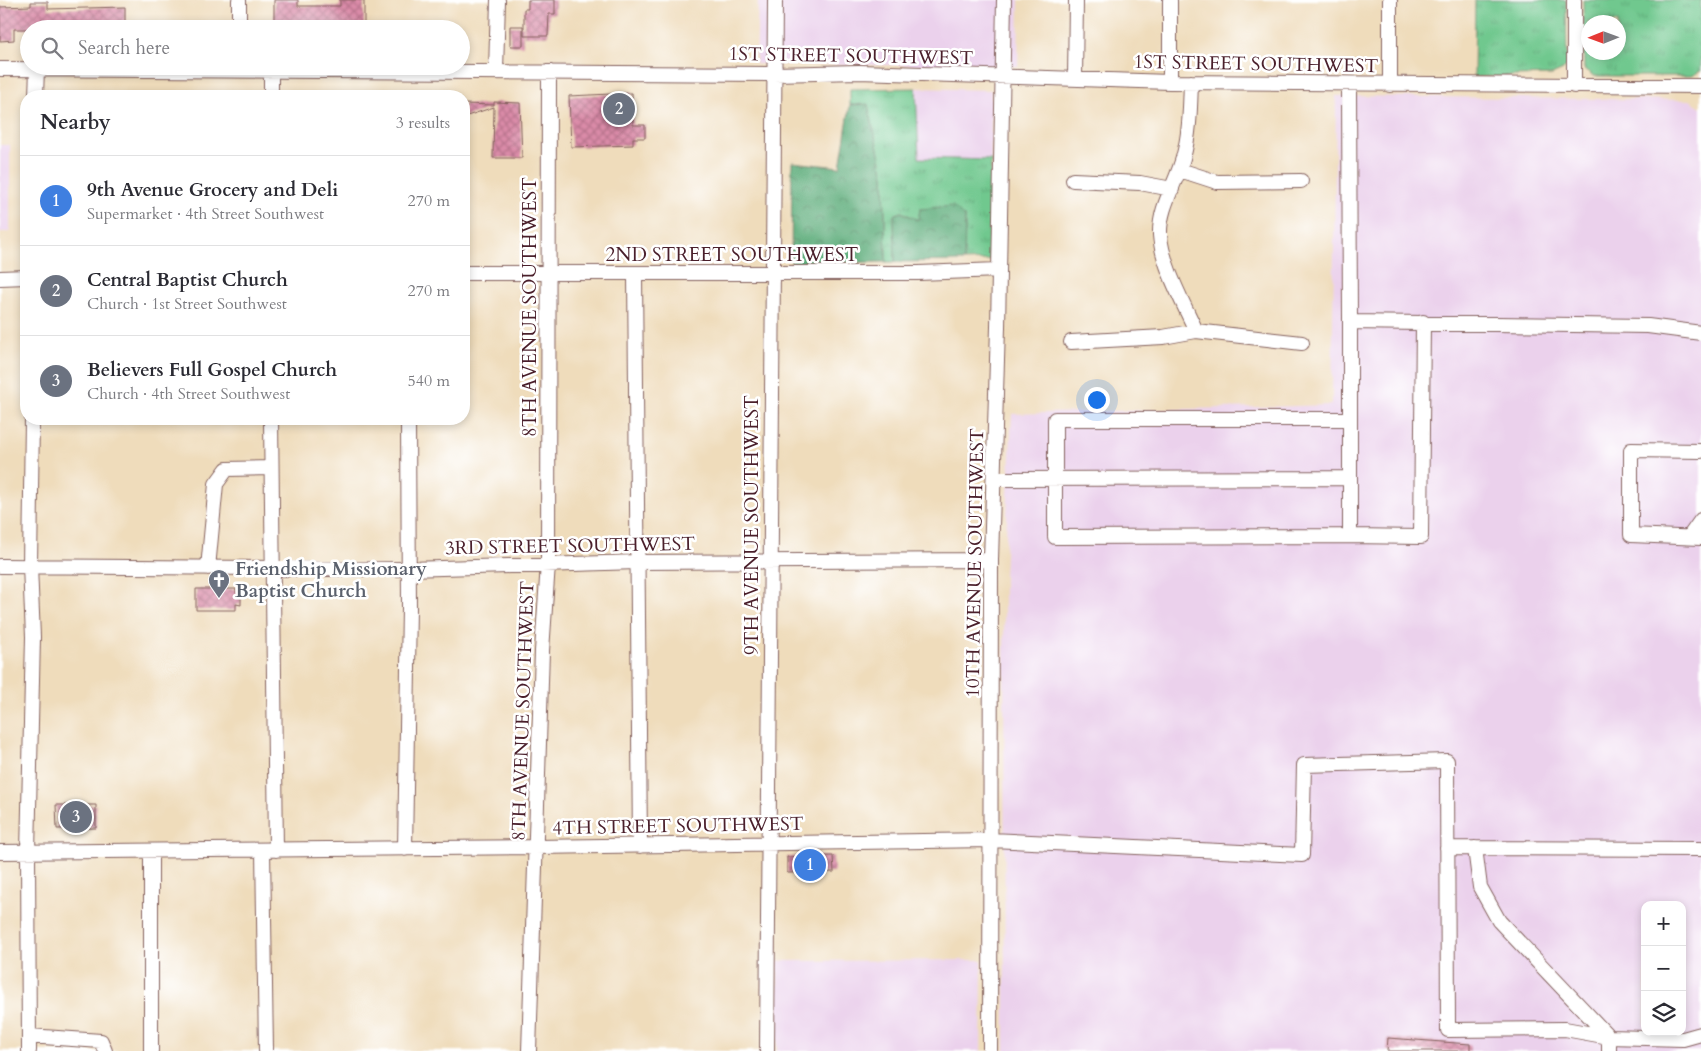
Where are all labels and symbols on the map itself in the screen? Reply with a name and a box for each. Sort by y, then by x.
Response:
north arrow [1581,15,1626,60]
street label: 1ST STREET SOUTHWEST [728,41,974,71]
street label: 1ST STREET SOUTHWEST [1133,49,1379,79]
pin: 2 [603,90,635,128]
street label: 8TH AVENUE SOUTHWEST [517,177,543,437]
street label: 2ND STREET SOUTHWEST [605,242,859,268]
your location [1084,387,1110,413]
street label: 9TH AVENUE SOUTHWEST [739,395,765,655]
street label: 10TH AVENUE SOUTHWEST [960,428,990,698]
street label: 3RD STREET SOUTHWEST [445,531,695,561]
place label: Friendship Missionary Baptist Church [235,556,427,604]
church icon: Friendship Missionary Baptist Church [207,568,231,599]
street label: 8TH AVENUE SOUTHWEST [505,581,541,841]
pin: 3 [60,798,92,836]
street label: 4TH STREET SOUTHWEST [552,811,804,841]
pin: 1 [794,846,826,884]

